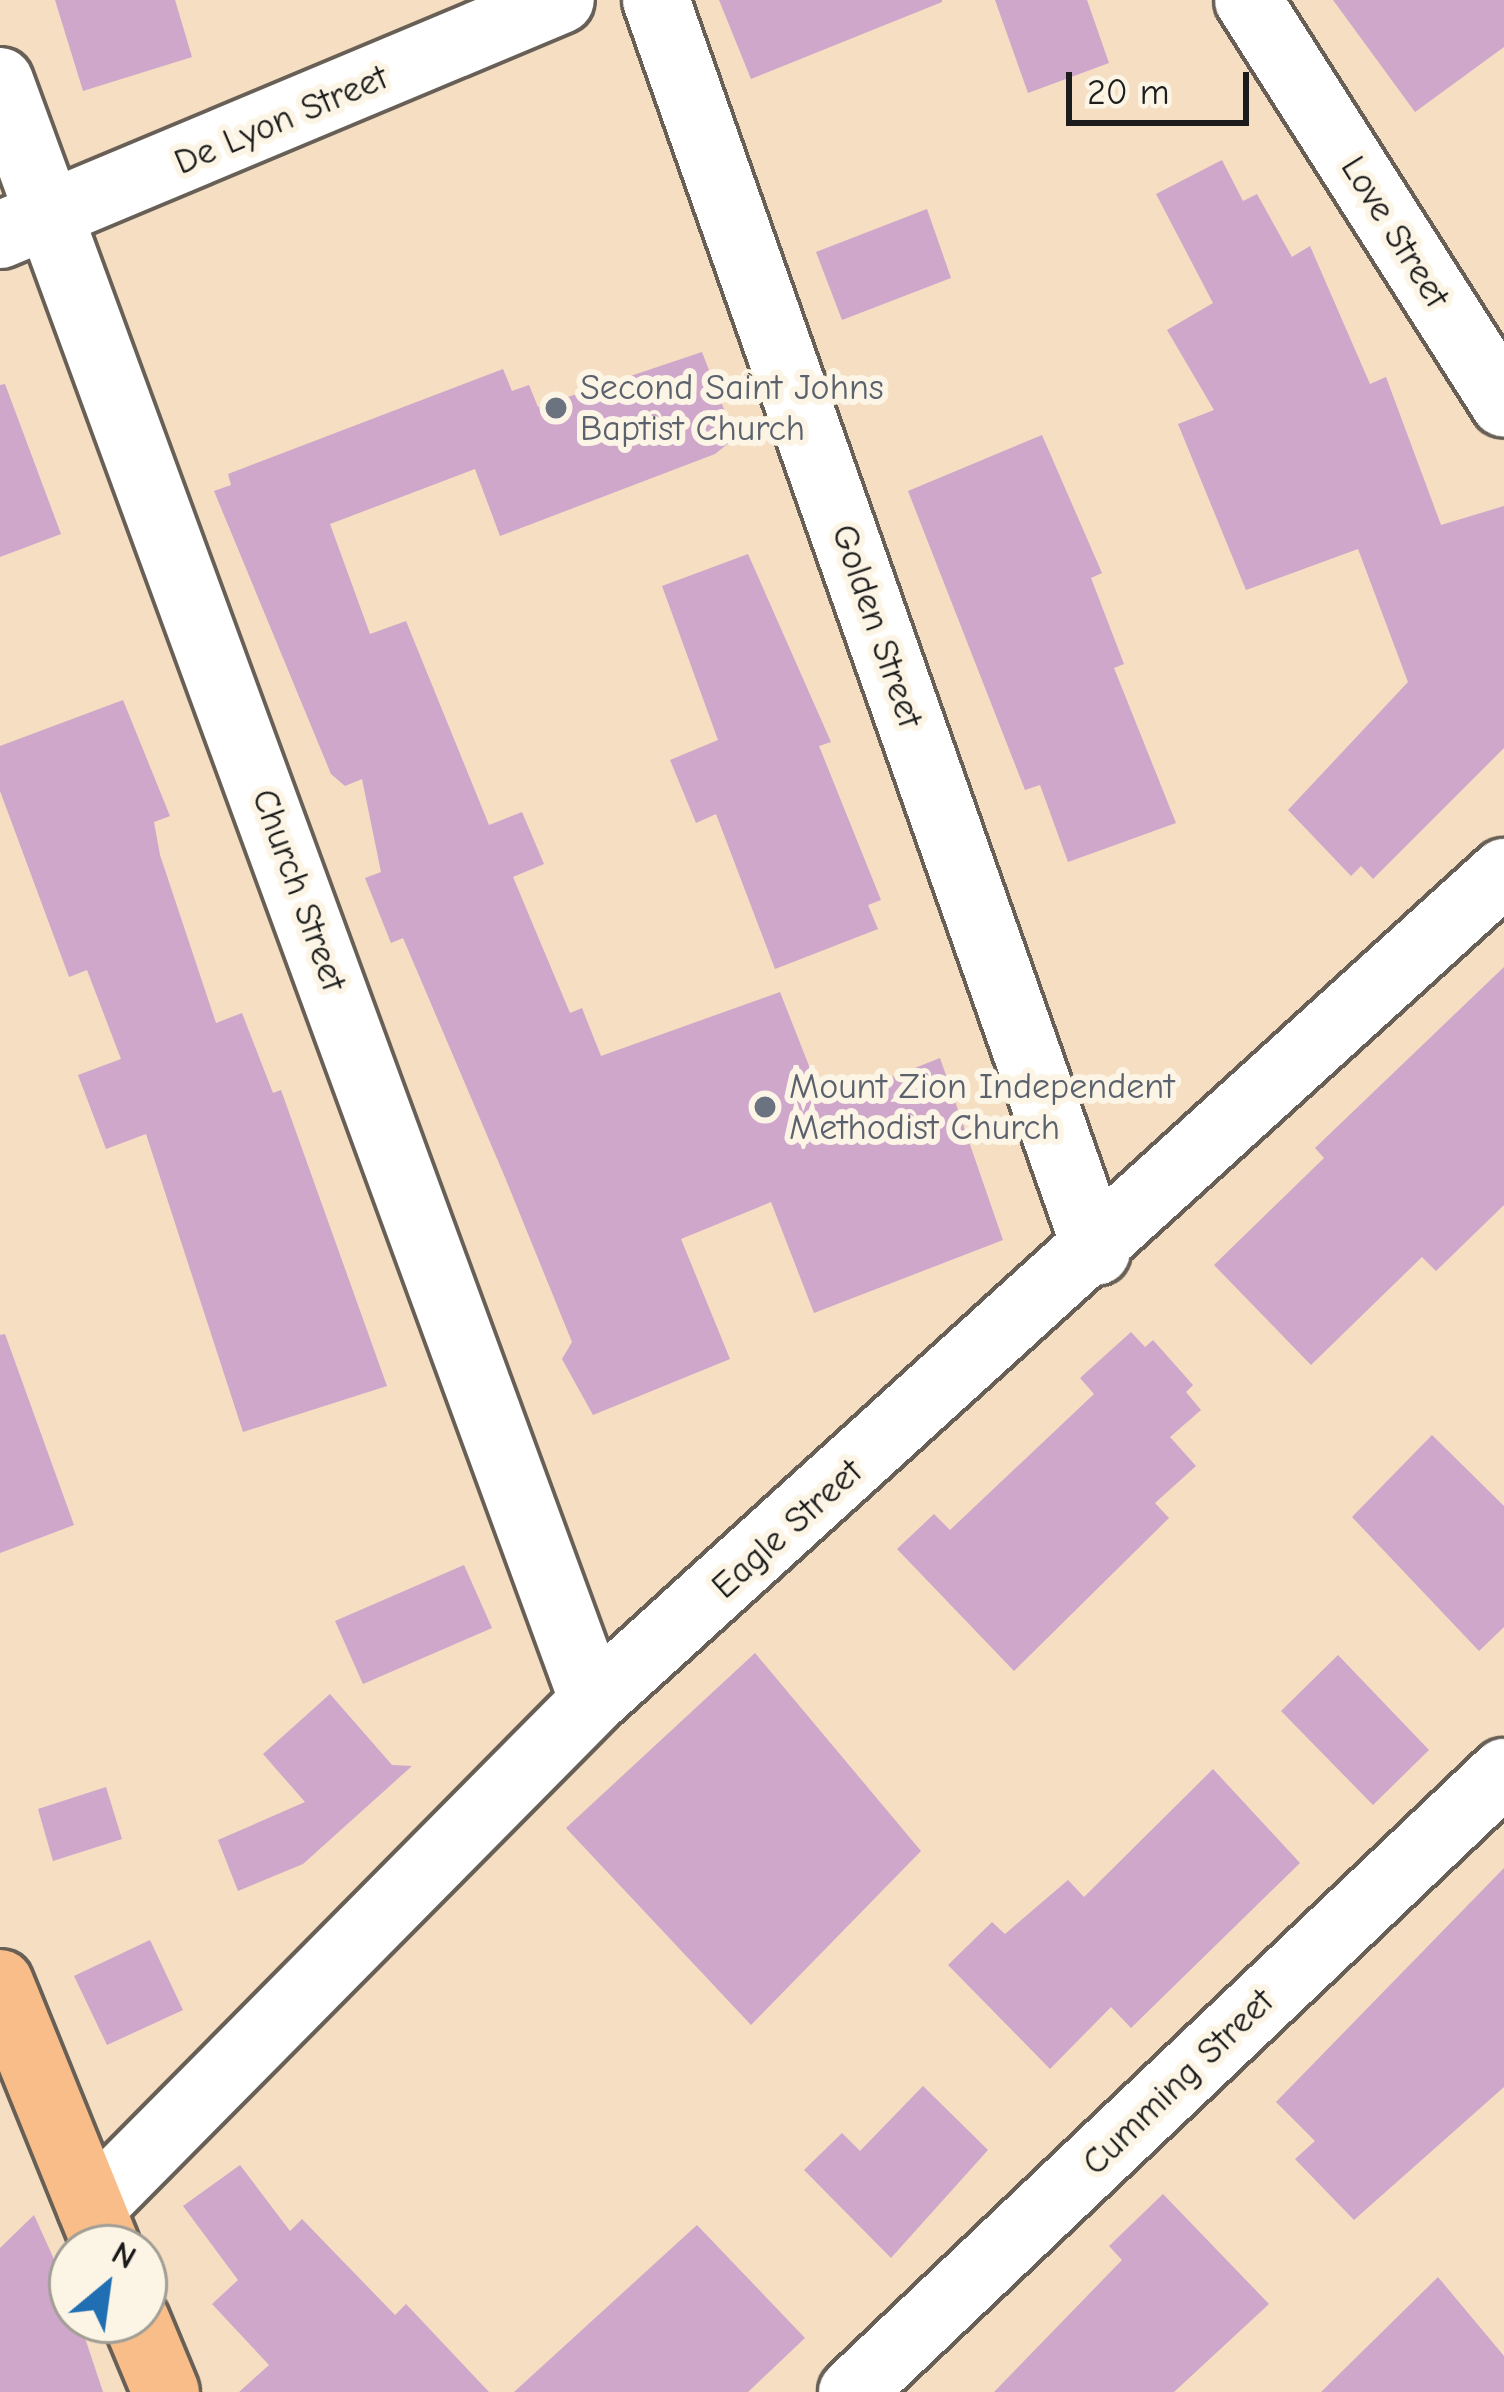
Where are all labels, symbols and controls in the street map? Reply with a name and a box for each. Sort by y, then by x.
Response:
scale bar [1072,48,1255,122]
street label: De Lyon Street [168,56,394,184]
text: 20 m [1087,72,1170,113]
street label: Love Street [1331,148,1459,316]
place label: Second Saint Johns Baptist Church [580,365,884,450]
marker: Second Saint Johns Baptist Church [543,395,569,421]
street label: Golden Street [822,519,932,733]
street label: Church Street [242,783,356,997]
place label: Mount Zion Independent Methodist Church [789,1064,1174,1149]
marker: Mount Zion Independent Methodist Church [752,1094,778,1120]
street label: Eagle Street [703,1450,871,1608]
street label: Cumming Street [1073,1980,1283,2184]
north arrow [48,2224,168,2344]
text: N [105,2233,143,2277]

